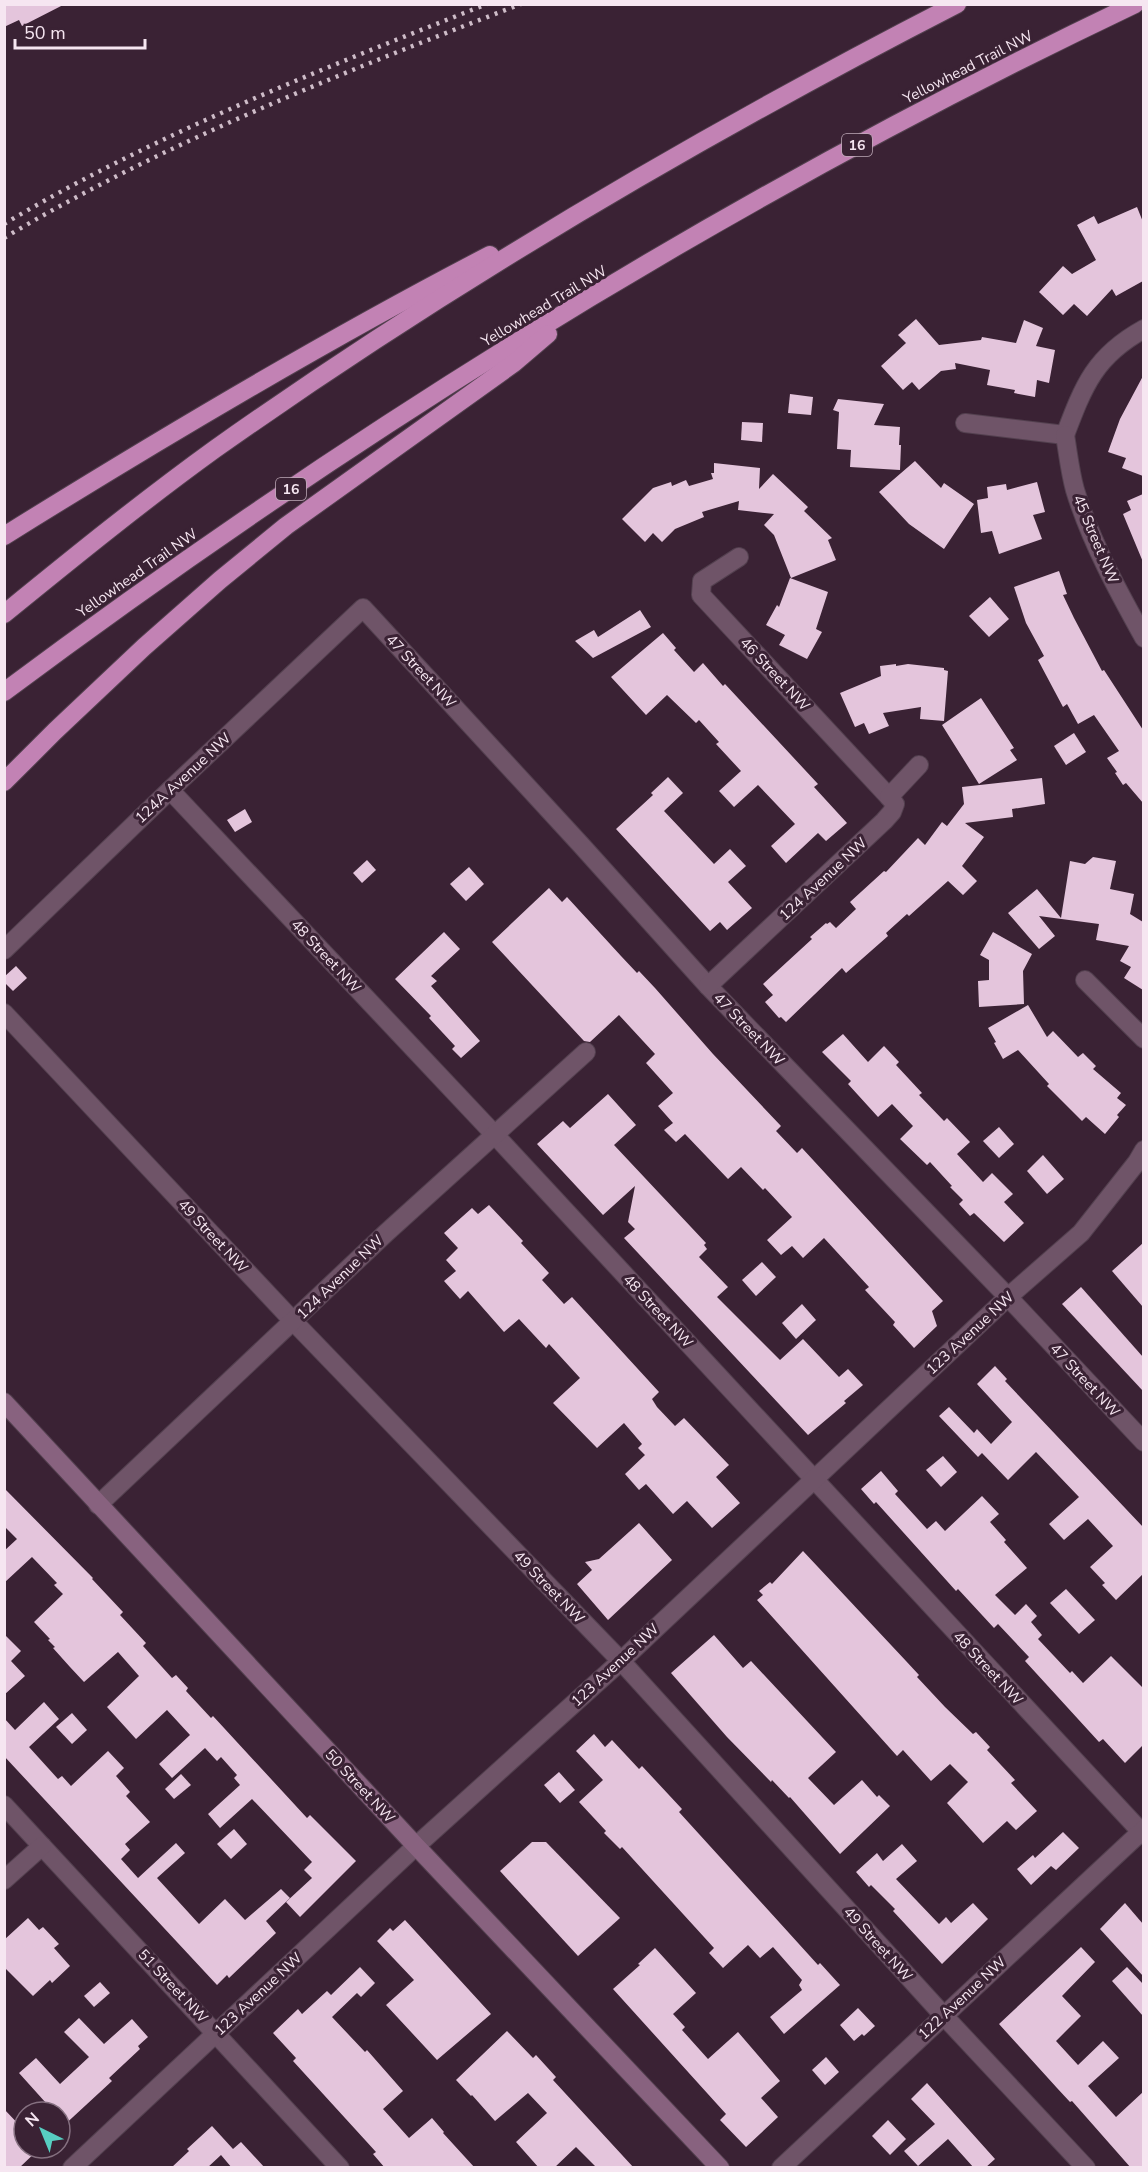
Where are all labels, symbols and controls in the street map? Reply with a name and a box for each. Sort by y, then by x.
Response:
scale bar [15,12,146,50]
text: 50 m [24,21,66,45]
street label: Yellowhead Trail NW [899,25,1037,109]
road number: 16 [842,134,872,156]
street label: Yellowhead Trail NW [477,260,611,352]
road number: 16 [276,478,306,500]
street label: 45 Street NW [1068,492,1124,587]
street label: Yellowhead Trail NW [72,524,202,623]
street label: 47 Street NW [382,630,461,713]
street label: 46 Street NW [736,633,815,716]
street label: 124A Avenue NW [131,728,236,828]
street label: 124 Avenue NW [775,833,872,925]
street label: 48 Street NW [287,915,366,998]
street label: 47 Street NW [709,988,789,1070]
street label: 49 Street NW [174,1195,253,1278]
street label: 124 Avenue NW [292,1230,388,1324]
street label: 48 Street NW [619,1270,698,1353]
street label: 123 Avenue NW [922,1287,1019,1379]
street label: 47 Street NW [1046,1339,1125,1422]
street label: 49 Street NW [509,1546,589,1628]
street label: 123 Avenue NW [567,1619,664,1711]
street label: 48 Street NW [949,1627,1028,1710]
street label: 50 Street NW [321,1745,400,1828]
street label: 49 Street NW [839,1902,917,1986]
street label: 51 Street NW [134,1945,213,2028]
street label: 123 Avenue NW [210,1948,307,2040]
street label: 122 Avenue NW [914,1952,1011,2044]
north arrow [12,2100,72,2160]
text: N [21,2108,44,2132]

